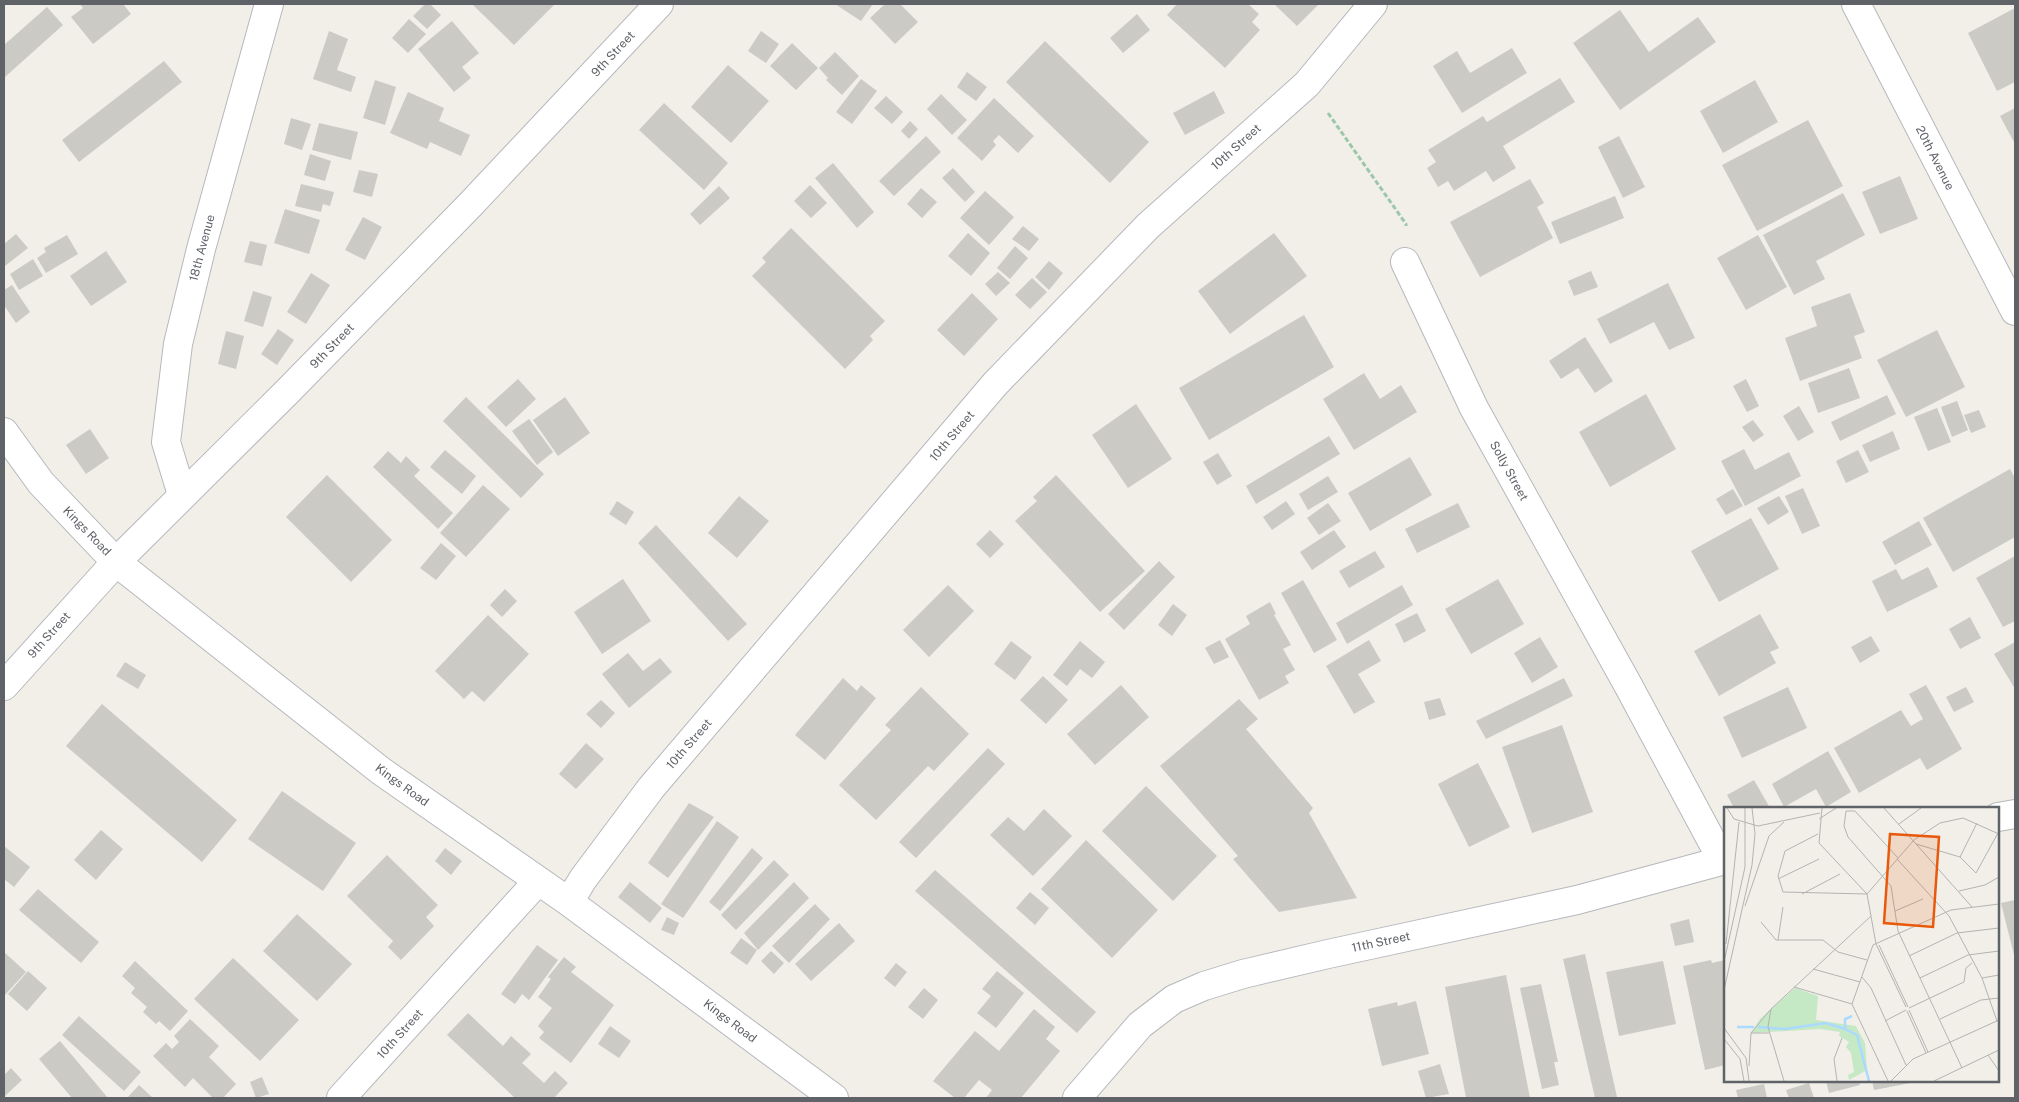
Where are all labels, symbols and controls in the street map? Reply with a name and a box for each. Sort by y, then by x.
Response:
street label: 9th Street [588,28,638,80]
street label: 10th Street [1208,121,1264,173]
street label: 20th Avenue [1913,124,1957,193]
street label: 18th Avenue [186,213,218,283]
street label: 9th Street [307,320,357,371]
street label: 10th Street [927,408,977,464]
street label: Solly Street [1487,439,1531,504]
street label: Kings Road [60,504,114,558]
street label: 9th Street [25,609,74,661]
street label: 10th Street [663,716,715,772]
street label: Kings Road [372,761,432,809]
inset map [1724,807,1999,1082]
street label: 11th Street [1351,929,1412,955]
street label: Kings Road [701,997,759,1045]
street label: 10th Street [374,1006,426,1062]

